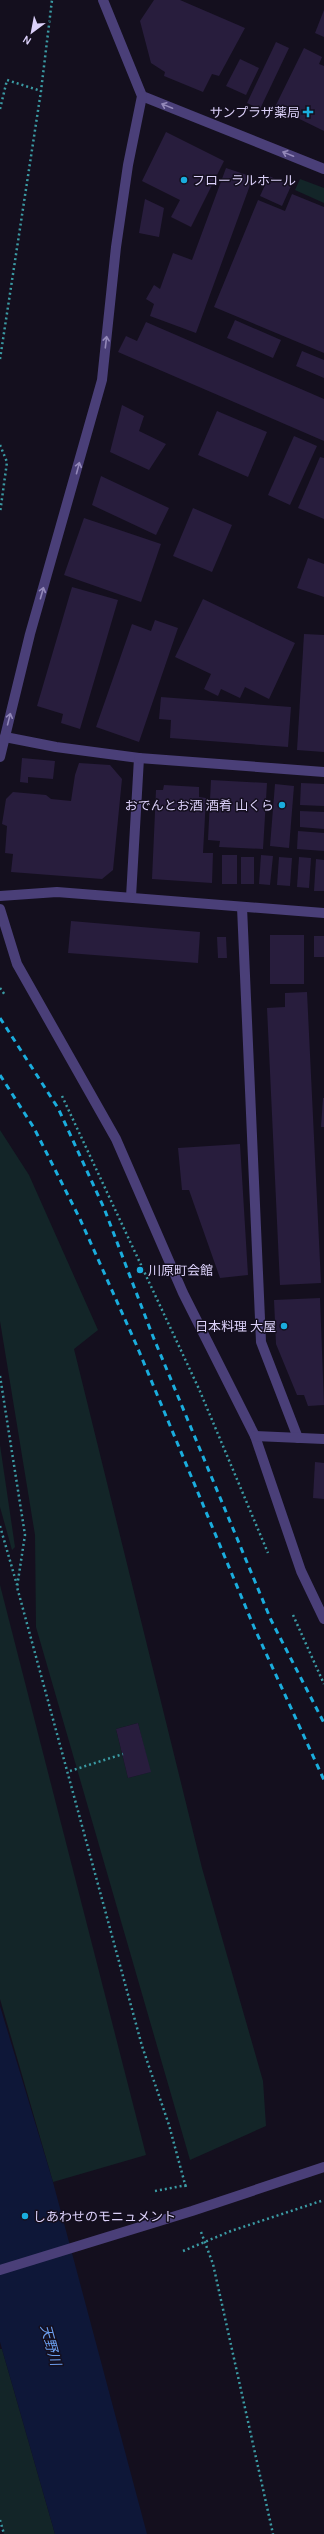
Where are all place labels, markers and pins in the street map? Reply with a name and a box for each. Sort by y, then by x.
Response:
place label: サンプラザ薬局 [209,105,300,120]
marker: サンプラザ薬局 [303,107,313,117]
place label: フローラルホール [192,173,296,188]
marker: フローラルホール [179,175,189,185]
place label: おでんとお酒 酒肴 山くら [125,798,274,813]
marker: おでんとお酒 酒肴 山くら [277,800,287,810]
place label: 川原町会館 [148,1263,213,1278]
marker: 川原町会館 [135,1265,145,1275]
place label: 日本料理 大屋 [195,1319,276,1334]
marker: 日本料理 大屋 [279,1321,289,1331]
place label: しあわせのモニュメント [33,2209,176,2224]
marker: しあわせのモニュメント [20,2211,30,2221]

